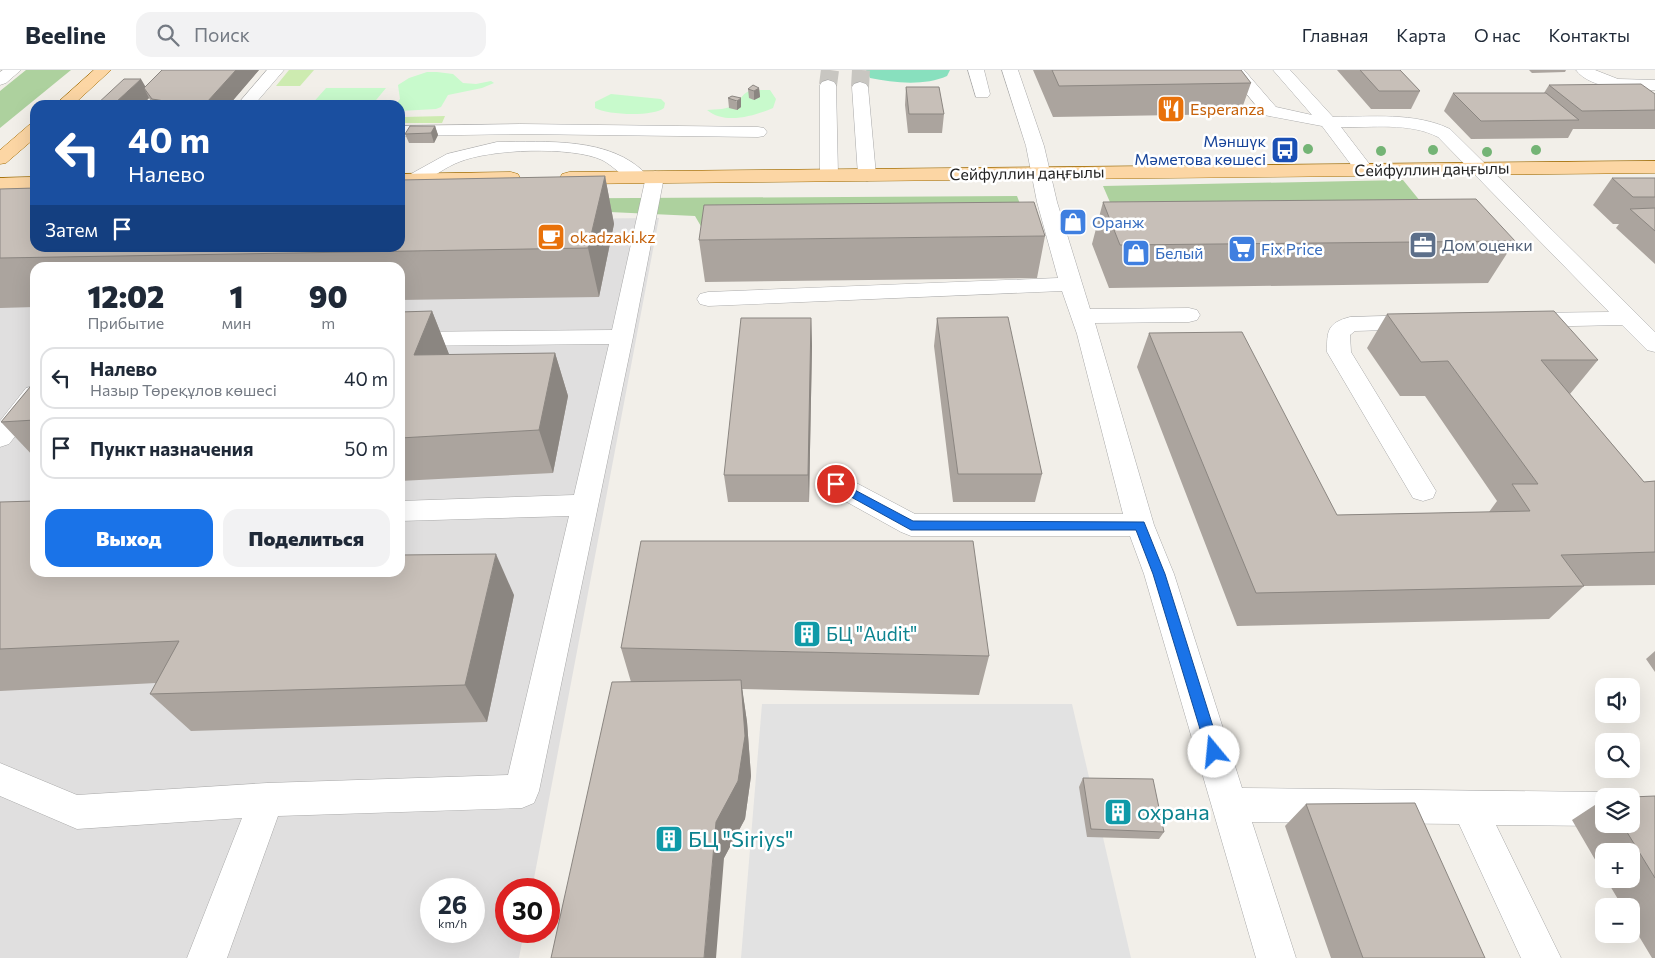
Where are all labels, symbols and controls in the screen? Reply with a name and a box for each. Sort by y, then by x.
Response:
search box [136,12,486,57]
text: Beeline [25,20,106,49]
icon: search [154,21,182,49]
text: Поиск [194,23,250,46]
text: Главная [1302,24,1368,46]
text: Карта [1396,24,1446,46]
text: О нас [1474,24,1521,46]
text: Контакты [1549,24,1630,46]
restaurant icon: Esperanza [1156,94,1186,124]
place label: Esperanza [1190,99,1265,118]
text: 40 m [128,117,210,160]
icon: left [45,120,110,185]
place label: Мәншүк Мәметова көшесі [1134,131,1266,168]
bus stop icon: Мәншүк Мәметова көшесі [1270,135,1300,165]
street label: Сейфуллин даңғылы [1354,158,1510,179]
text: Налево [128,160,205,187]
street label: Сейфуллин даңғылы [949,162,1105,183]
shop icon: Оранж [1058,207,1088,237]
place label: Оранж [1092,212,1145,231]
icon: arrive [108,215,136,243]
text: Затем [45,218,98,241]
cafe icon: okadzaki.kz [536,222,566,252]
place label: okadzaki.kz [570,227,655,246]
office icon: Дом оценки [1408,230,1438,260]
supermarket icon: Fix Price [1227,234,1257,264]
place label: Дом оценки [1442,235,1533,254]
shop icon: Белый [1121,238,1151,268]
place label: Fix Price [1261,239,1323,258]
place label: Белый [1155,243,1204,262]
text: 12:02 [87,277,164,314]
text: 1 [230,277,244,314]
text: 90 [309,277,348,314]
text: Прибытие [87,313,164,332]
text: мин [222,313,251,332]
text: m [321,313,335,332]
text: Налево [90,357,157,380]
icon: left [47,364,75,392]
text: 40 m [344,367,388,390]
text: Назыр Төреқұлов көшесі [90,380,277,399]
icon: arrive [47,434,75,462]
text: Пункт назначения [90,437,253,460]
text: 50 m [344,437,388,460]
pin [815,463,857,505]
icon: arrive [822,470,850,498]
button: Выход [45,509,213,567]
button: Поделиться [223,509,390,567]
building icon: БЦ "Audit" [792,619,822,649]
place label: БЦ "Audit" [826,622,917,645]
map controls [1595,678,1640,943]
button: sound [1595,678,1640,723]
position arrow [1187,725,1239,777]
button: search [1595,733,1640,778]
button: layers [1595,788,1640,833]
building icon: охрана [1103,797,1133,827]
place label: охрана [1137,798,1210,825]
building icon: БЦ "Siriys" [654,824,684,854]
place label: БЦ "Siriys" [688,825,793,852]
button: + [1595,843,1640,888]
speed limit sign: 30 [495,878,560,943]
text: 26 [438,889,467,919]
button: − [1595,898,1640,943]
text: km/h [438,916,467,930]

